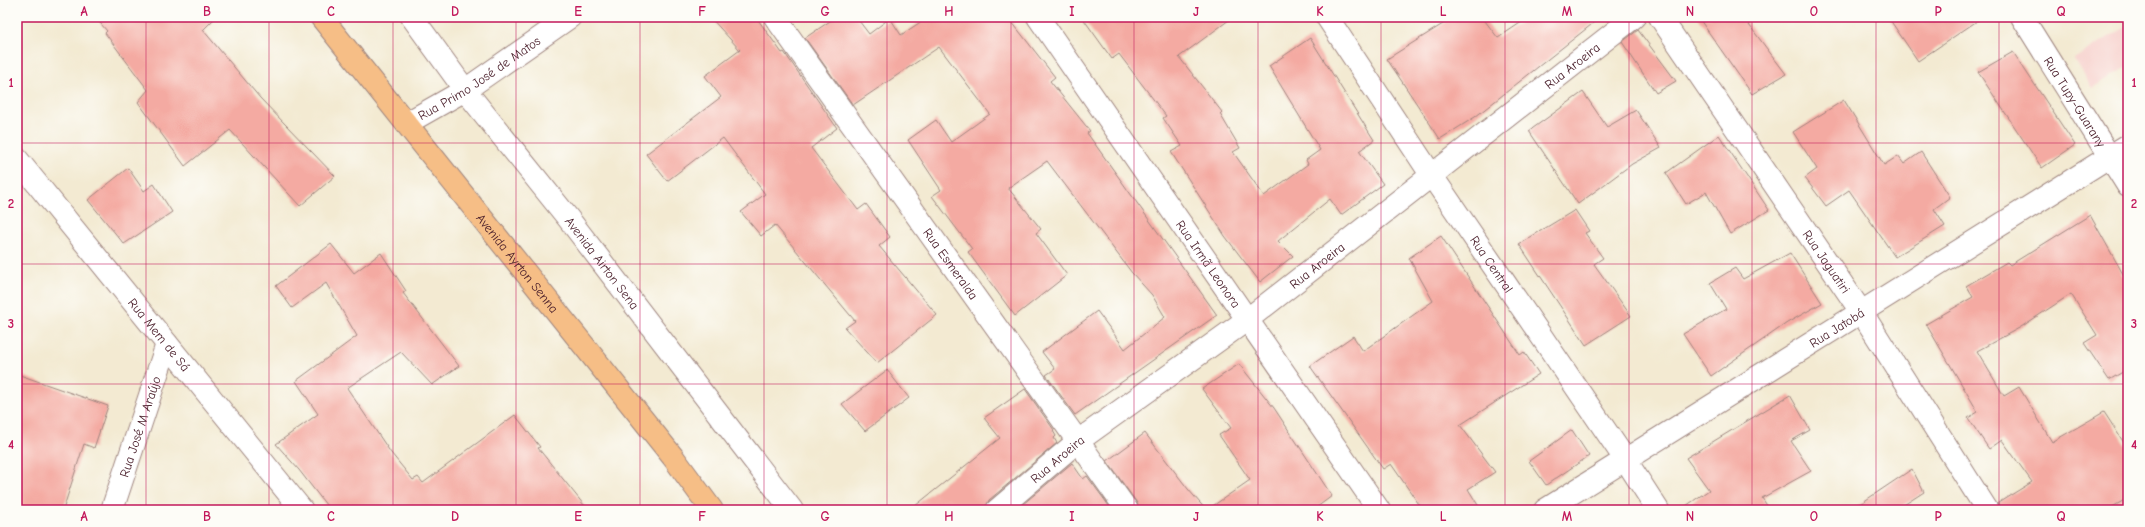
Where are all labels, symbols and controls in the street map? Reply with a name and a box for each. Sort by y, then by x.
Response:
text: A [80,4,88,19]
text: B [203,4,211,19]
text: C [327,4,335,19]
text: D [451,4,459,19]
text: E [574,4,582,19]
text: F [698,4,706,19]
text: G [820,4,830,19]
text: H [944,4,954,19]
text: I [1069,4,1075,19]
text: J [1193,4,1199,19]
text: K [1316,4,1324,19]
text: L [1440,4,1447,19]
text: M [1562,4,1573,19]
text: N [1686,4,1694,19]
text: O [1810,4,1818,19]
text: P [1934,4,1942,19]
text: Q [2056,4,2066,19]
street label: Rua Primo José de Matos [415,33,543,123]
street label: Rua Aroeira [1541,39,1603,92]
street label: Rua Tupy-Guarany [2041,54,2109,150]
text: 1 [8,75,14,90]
text: 1 [2131,75,2137,90]
text: 2 [8,196,14,211]
text: 2 [2131,196,2137,211]
street label: Avenida Ayrton Senna [474,210,562,315]
street label: Avenida Airton Sena [562,214,643,312]
street label: Rua Irmã Leonora [1173,217,1244,310]
street label: Rua Esmeralda [921,225,982,302]
street label: Rua Jaguatiri [1800,227,1854,296]
street label: Rua Central [1467,233,1517,295]
street label: Rua Aroeira [1286,239,1347,291]
street label: Rua Mem de Sá [125,295,194,374]
street label: Rua Jatobá [1806,305,1867,350]
text: 3 [8,316,14,331]
text: 3 [2131,316,2137,331]
street label: Rua José M Araújo [116,374,163,479]
street label: Rua Aroeira [1027,432,1087,486]
text: 4 [8,437,14,452]
text: 4 [2131,437,2137,452]
text: A [80,509,88,524]
text: B [203,509,211,524]
text: C [327,509,335,524]
text: D [451,509,459,524]
text: E [574,509,582,524]
text: F [698,509,706,524]
text: G [820,509,830,524]
text: H [944,509,954,524]
text: I [1069,509,1075,524]
text: J [1193,509,1199,524]
text: K [1316,509,1324,524]
text: L [1440,509,1447,524]
text: M [1562,509,1573,524]
text: N [1686,509,1694,524]
text: O [1810,509,1818,524]
text: P [1934,509,1942,524]
text: Q [2056,509,2066,524]

